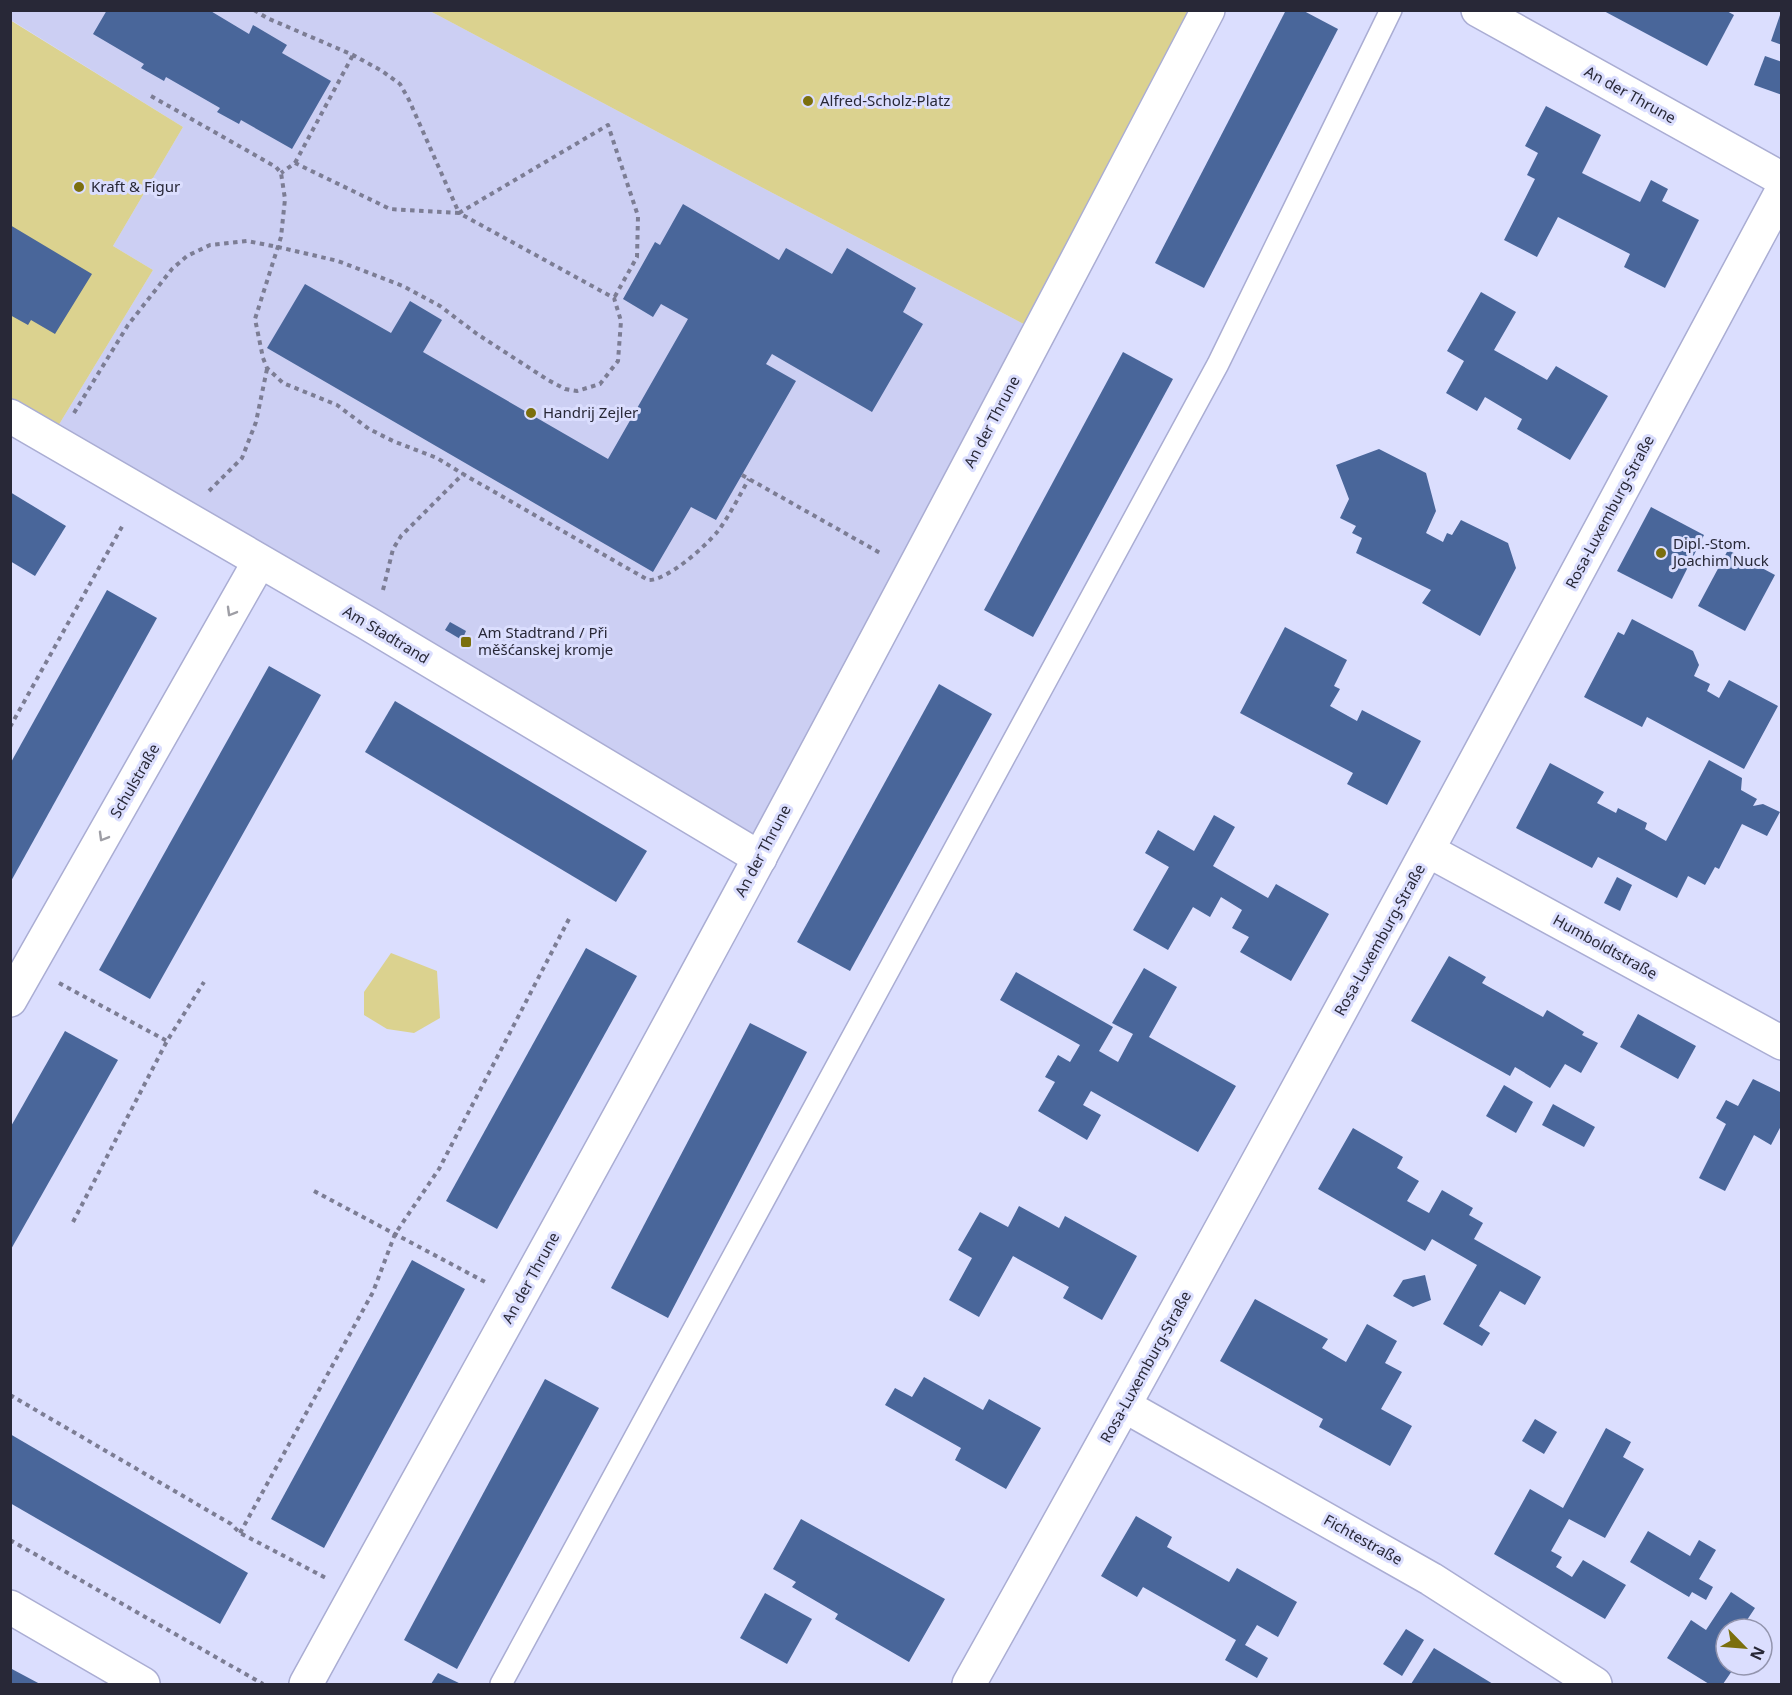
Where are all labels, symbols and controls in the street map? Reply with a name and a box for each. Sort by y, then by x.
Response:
street label: An der Thrune [1581,61,1680,127]
place label: Alfred-Scholz-Platz [820,90,950,110]
marker: Alfred-Scholz-Platz [801,94,815,108]
place label: Kraft & Figur [91,176,180,196]
marker: Kraft & Figur [72,180,86,194]
street label: An der Thrune [958,372,1024,471]
place label: Handrij Zejler [543,402,638,422]
marker: Handrij Zejler [524,406,538,420]
street label: Rosa-Luxemburg-Straße [1560,432,1658,592]
place label: Dipl.-Stom. Joachim Nuck [1671,533,1769,570]
marker: Dipl.-Stom. Joachim Nuck [1654,546,1668,560]
street label: Am Stadtrand [340,601,433,668]
one-way arrow [226,606,238,617]
place label: Am Stadtrand / Při měšćanskej kromje [478,622,613,659]
marker: Am Stadtrand / Při měšćanskej kromje [459,635,473,649]
street label: Schulstraße [105,740,163,821]
street label: An der Thrune [729,801,795,900]
one-way arrow [99,831,110,841]
street label: Rosa-Luxemburg-Straße [1329,860,1429,1019]
street label: Humboldtstraße [1550,909,1661,983]
street label: An der Thrune [497,1228,563,1327]
street label: Rosa-Luxemburg-Straße [1095,1287,1195,1446]
street label: Fichtestraße [1321,1509,1406,1569]
north arrow [1714,1617,1774,1677]
text: N [1745,1643,1770,1664]

